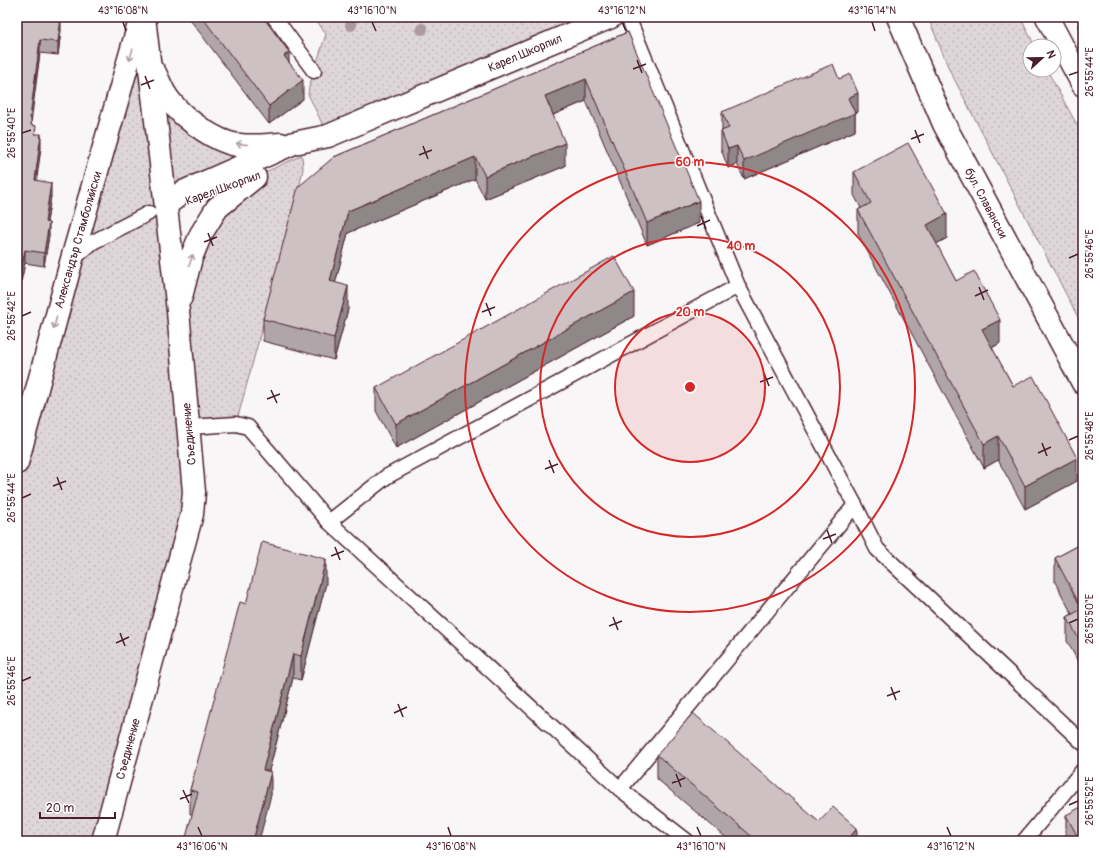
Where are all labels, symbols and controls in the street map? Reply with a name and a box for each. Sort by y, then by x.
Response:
text: 43°16'08"N [98,5,148,17]
text: 43°16'10"N [347,5,397,17]
text: 43°16'12"N [598,5,646,17]
text: 43°16'14"N [848,5,896,17]
street label: Карел Шкорпил [486,31,564,76]
north arrow [1022,38,1062,78]
text: 26°55'44"E [1084,47,1096,97]
one-way arrow [126,48,134,61]
text: N [1043,49,1058,61]
text: 26°55'40"E [6,108,18,158]
one-way arrow [236,141,249,148]
text: 60 m [676,155,705,170]
street label: бул. Славянски [961,165,1011,242]
street label: Карел Шкорпил [184,168,263,209]
street label: Александър Стамболийски [52,169,105,310]
text: 26°55'46"E [1084,229,1096,279]
text: 40 m [726,239,756,254]
one-way arrow [188,254,195,267]
text: 26°55'42"E [6,291,18,341]
text: 20 m [676,305,704,320]
one-way arrow [50,317,58,330]
centre of rings [683,380,697,394]
street label: Съединение [179,402,200,466]
text: 26°55'48"E [1084,412,1096,460]
text: 26°55'44"E [6,473,18,523]
text: 26°55'50"E [1084,594,1096,644]
text: 26°55'46"E [6,656,18,706]
street label: Съединение [113,717,144,781]
text: 26°55'52"E [1084,777,1096,825]
scale bar [40,794,115,820]
text: 20 m [46,801,75,816]
text: 43°16'06"N [177,841,228,853]
text: 43°16'08"N [426,841,476,853]
text: 43°16'10"N [676,841,726,853]
text: 43°16'12"N [927,841,975,853]

